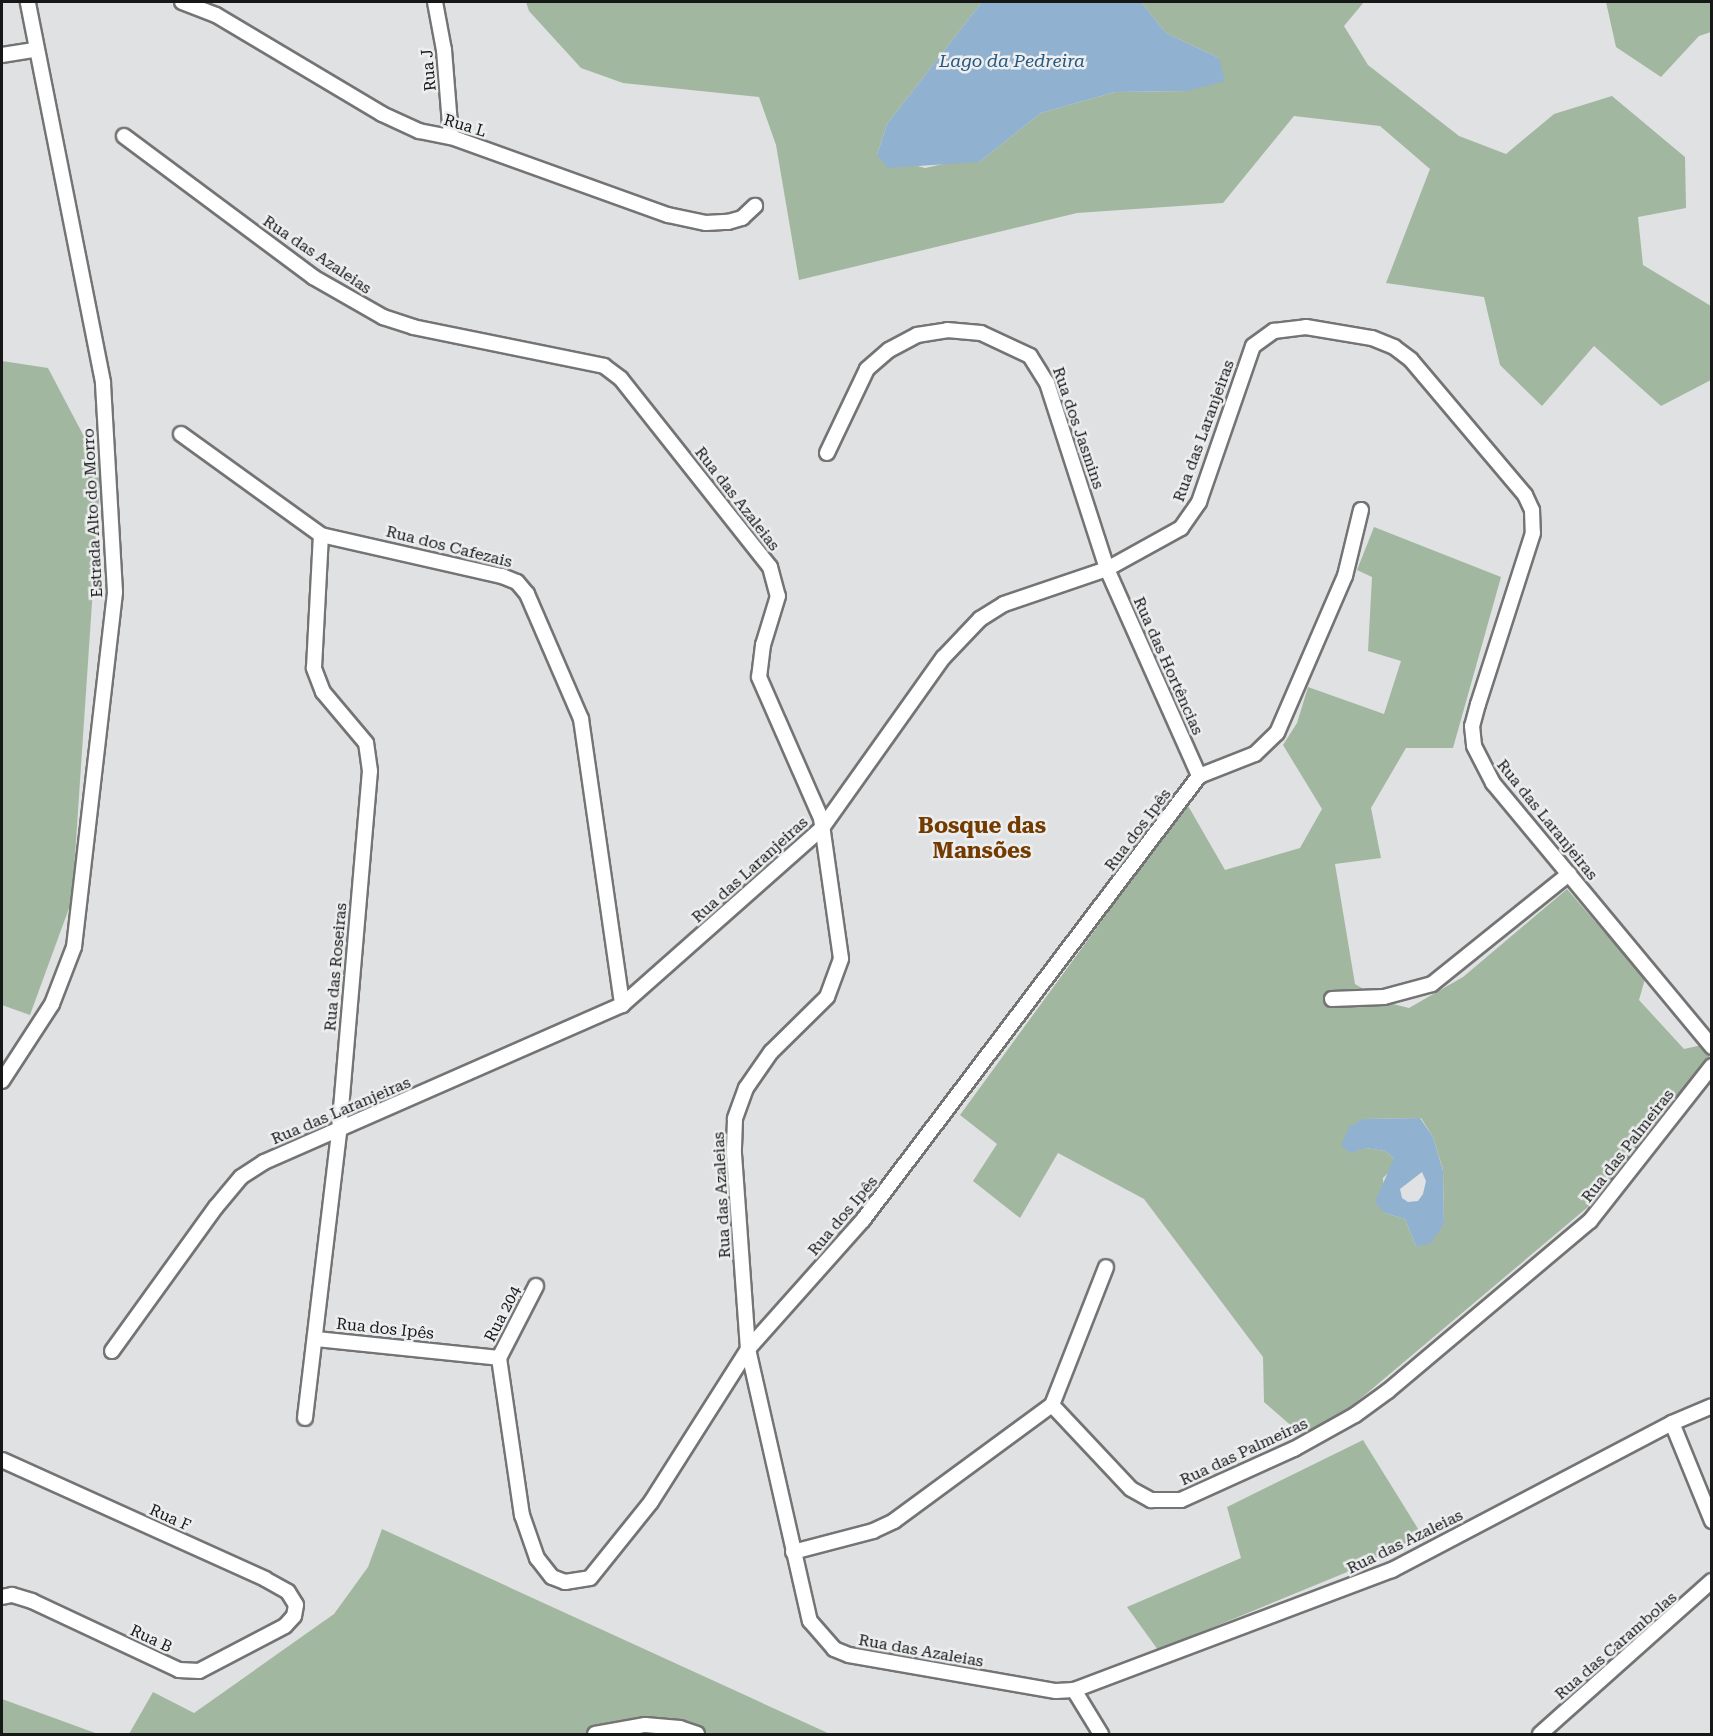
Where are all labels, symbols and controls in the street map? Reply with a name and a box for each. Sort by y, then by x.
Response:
street label: Rua J [418,48,440,92]
water label: Lago da Pedreira [939,50,1085,72]
street label: Rua L [441,110,489,142]
street label: Rua das Azaleias [259,212,375,298]
street label: Rua das Laranjeiras [1169,357,1239,505]
street label: Rua dos Jasmins [1048,364,1108,492]
street label: Estrada Alto do Morro [79,428,107,598]
street label: Rua das Azaleias [690,443,784,555]
street label: Rua dos Cafezais [384,522,514,572]
street label: Rua das Hortências [1129,594,1207,738]
street label: Rua das Laranjeiras [1492,756,1602,884]
street label: Rua dos Ipês [1101,785,1175,875]
district label: Bosque das Mansões [918,812,1046,864]
street label: Rua das Laranjeiras [688,813,812,927]
street label: Rua das Roseiras [321,902,351,1032]
street label: Rua das Laranjeiras [268,1073,414,1149]
street label: Rua das Palmeiras [1578,1085,1678,1207]
street label: Rua das Azaleias [709,1131,735,1259]
street label: Rua dos Ipês [804,1172,882,1260]
street label: Rua 204 [481,1283,525,1345]
street label: Rua dos Ipês [335,1314,435,1344]
street label: Rua das Palmeiras [1177,1414,1311,1490]
street label: Rua F [146,1500,194,1536]
street label: Rua das Azaleias [1344,1506,1466,1578]
street label: Rua das Carambolas [1551,1588,1681,1704]
street label: Rua B [127,1621,175,1657]
street label: Rua das Azaleias [857,1631,985,1671]

